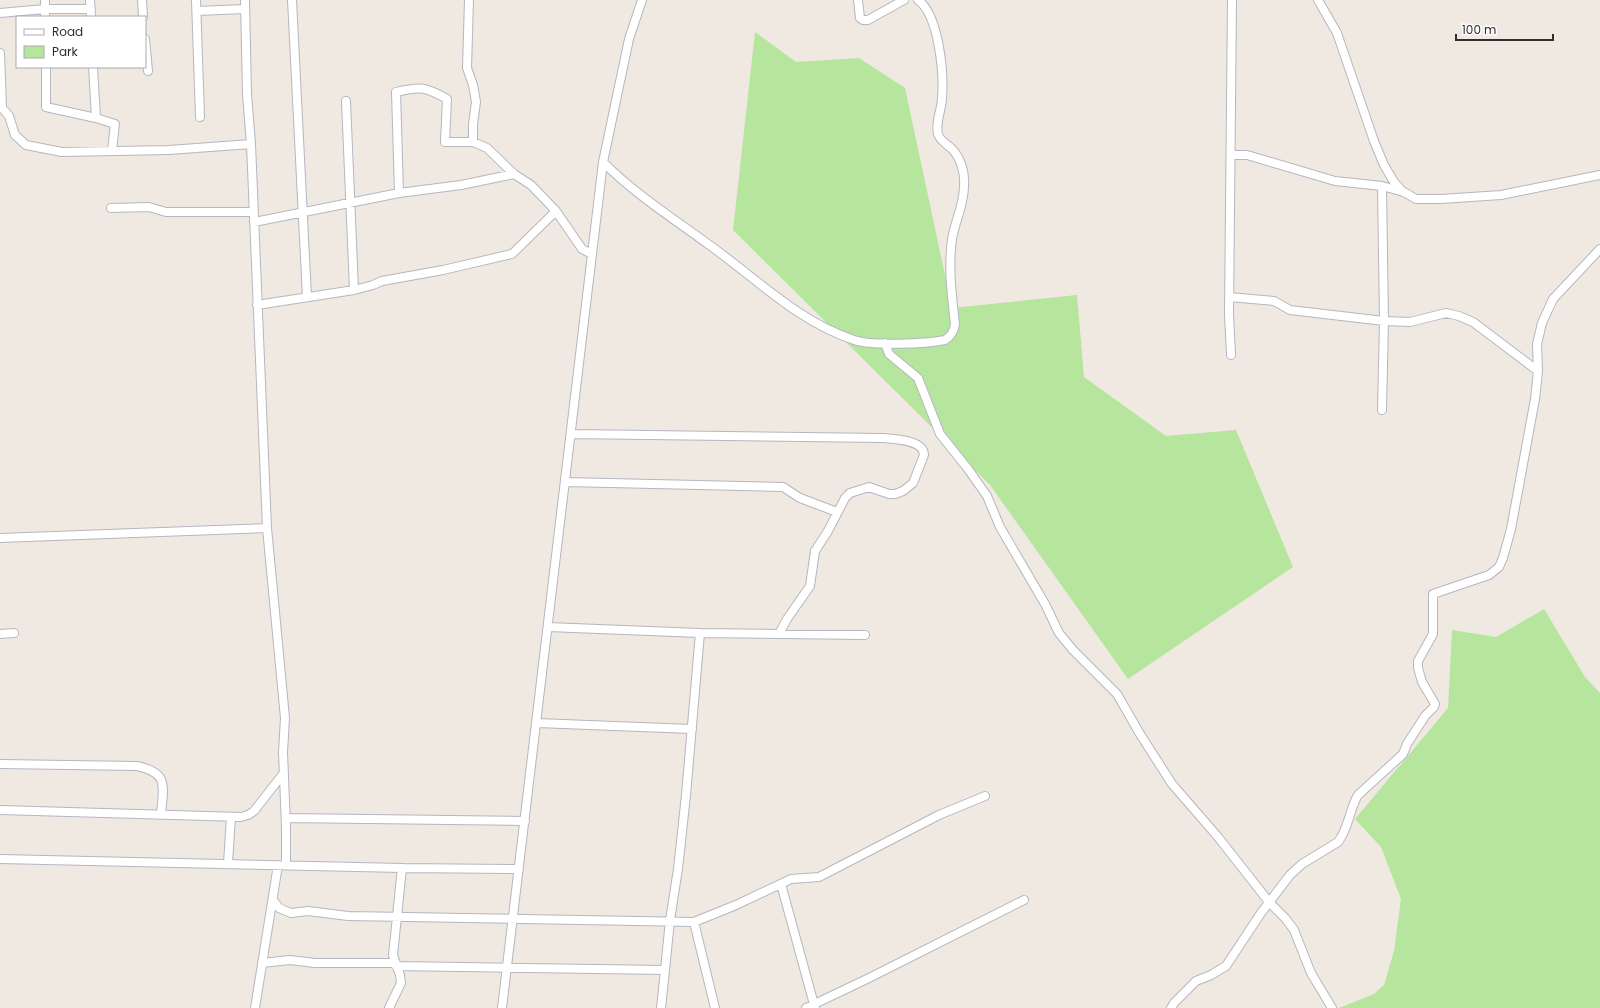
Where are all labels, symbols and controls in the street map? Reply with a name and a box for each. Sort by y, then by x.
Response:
legend [16,16,146,68]
scale bar [1456,16,1553,42]
text: 100 m [1462,21,1496,38]
text: Road [52,23,83,40]
text: Park [52,43,79,60]

